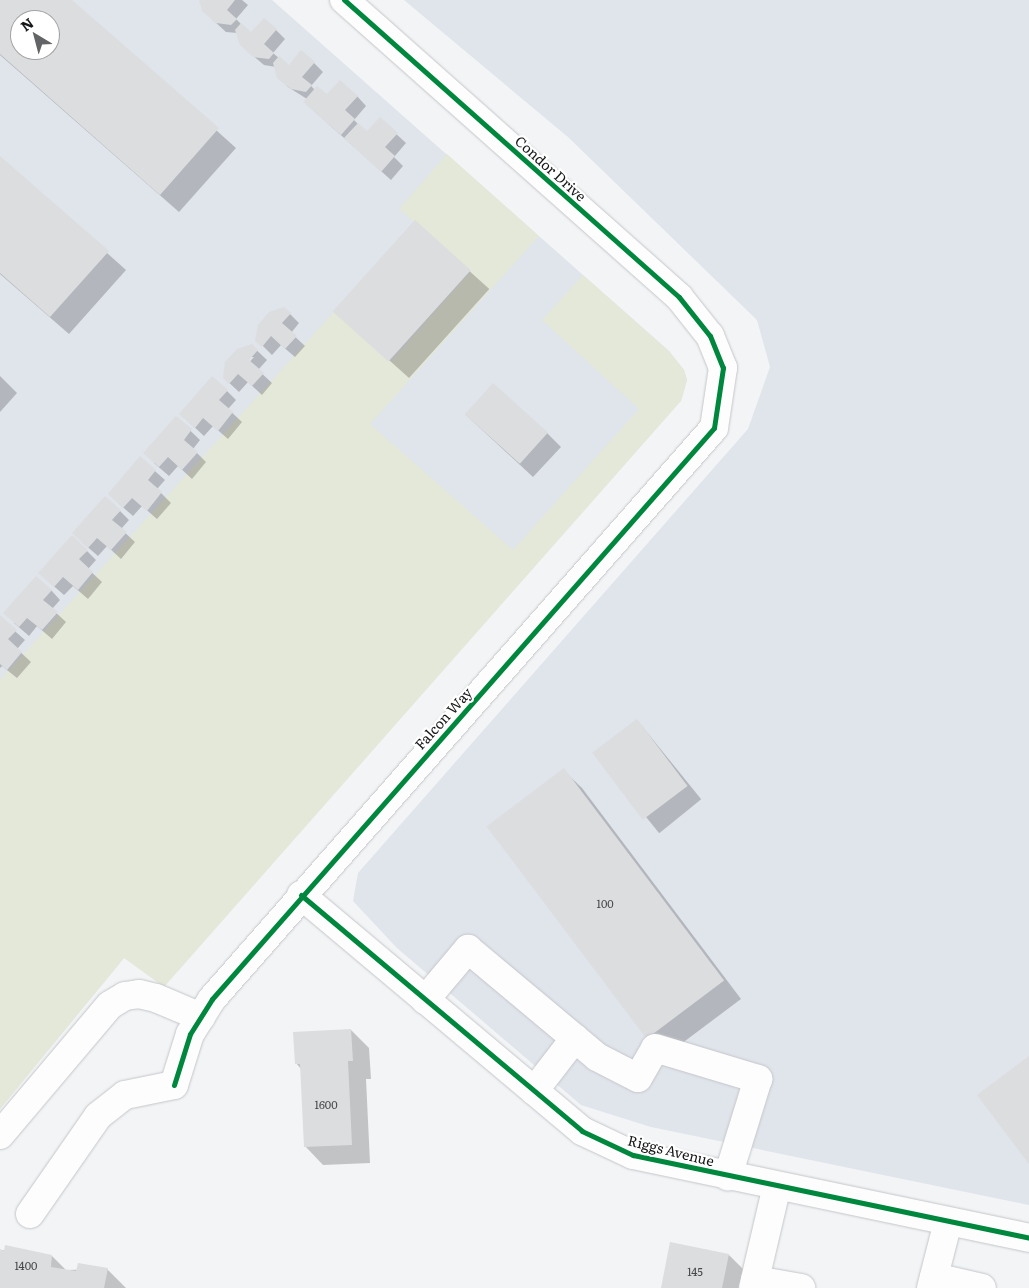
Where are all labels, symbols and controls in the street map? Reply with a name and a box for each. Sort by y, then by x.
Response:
north arrow [10,10,60,60]
text: N [16,12,37,35]
street label: Condor Drive [512,132,590,204]
street label: Falcon Way [411,684,475,752]
house number: 100 [596,896,614,910]
house number: 1600 [314,1097,338,1111]
street label: Riggs Avenue [626,1131,716,1169]
house number: 1400 [15,1258,37,1272]
house number: 145 [687,1264,703,1278]

